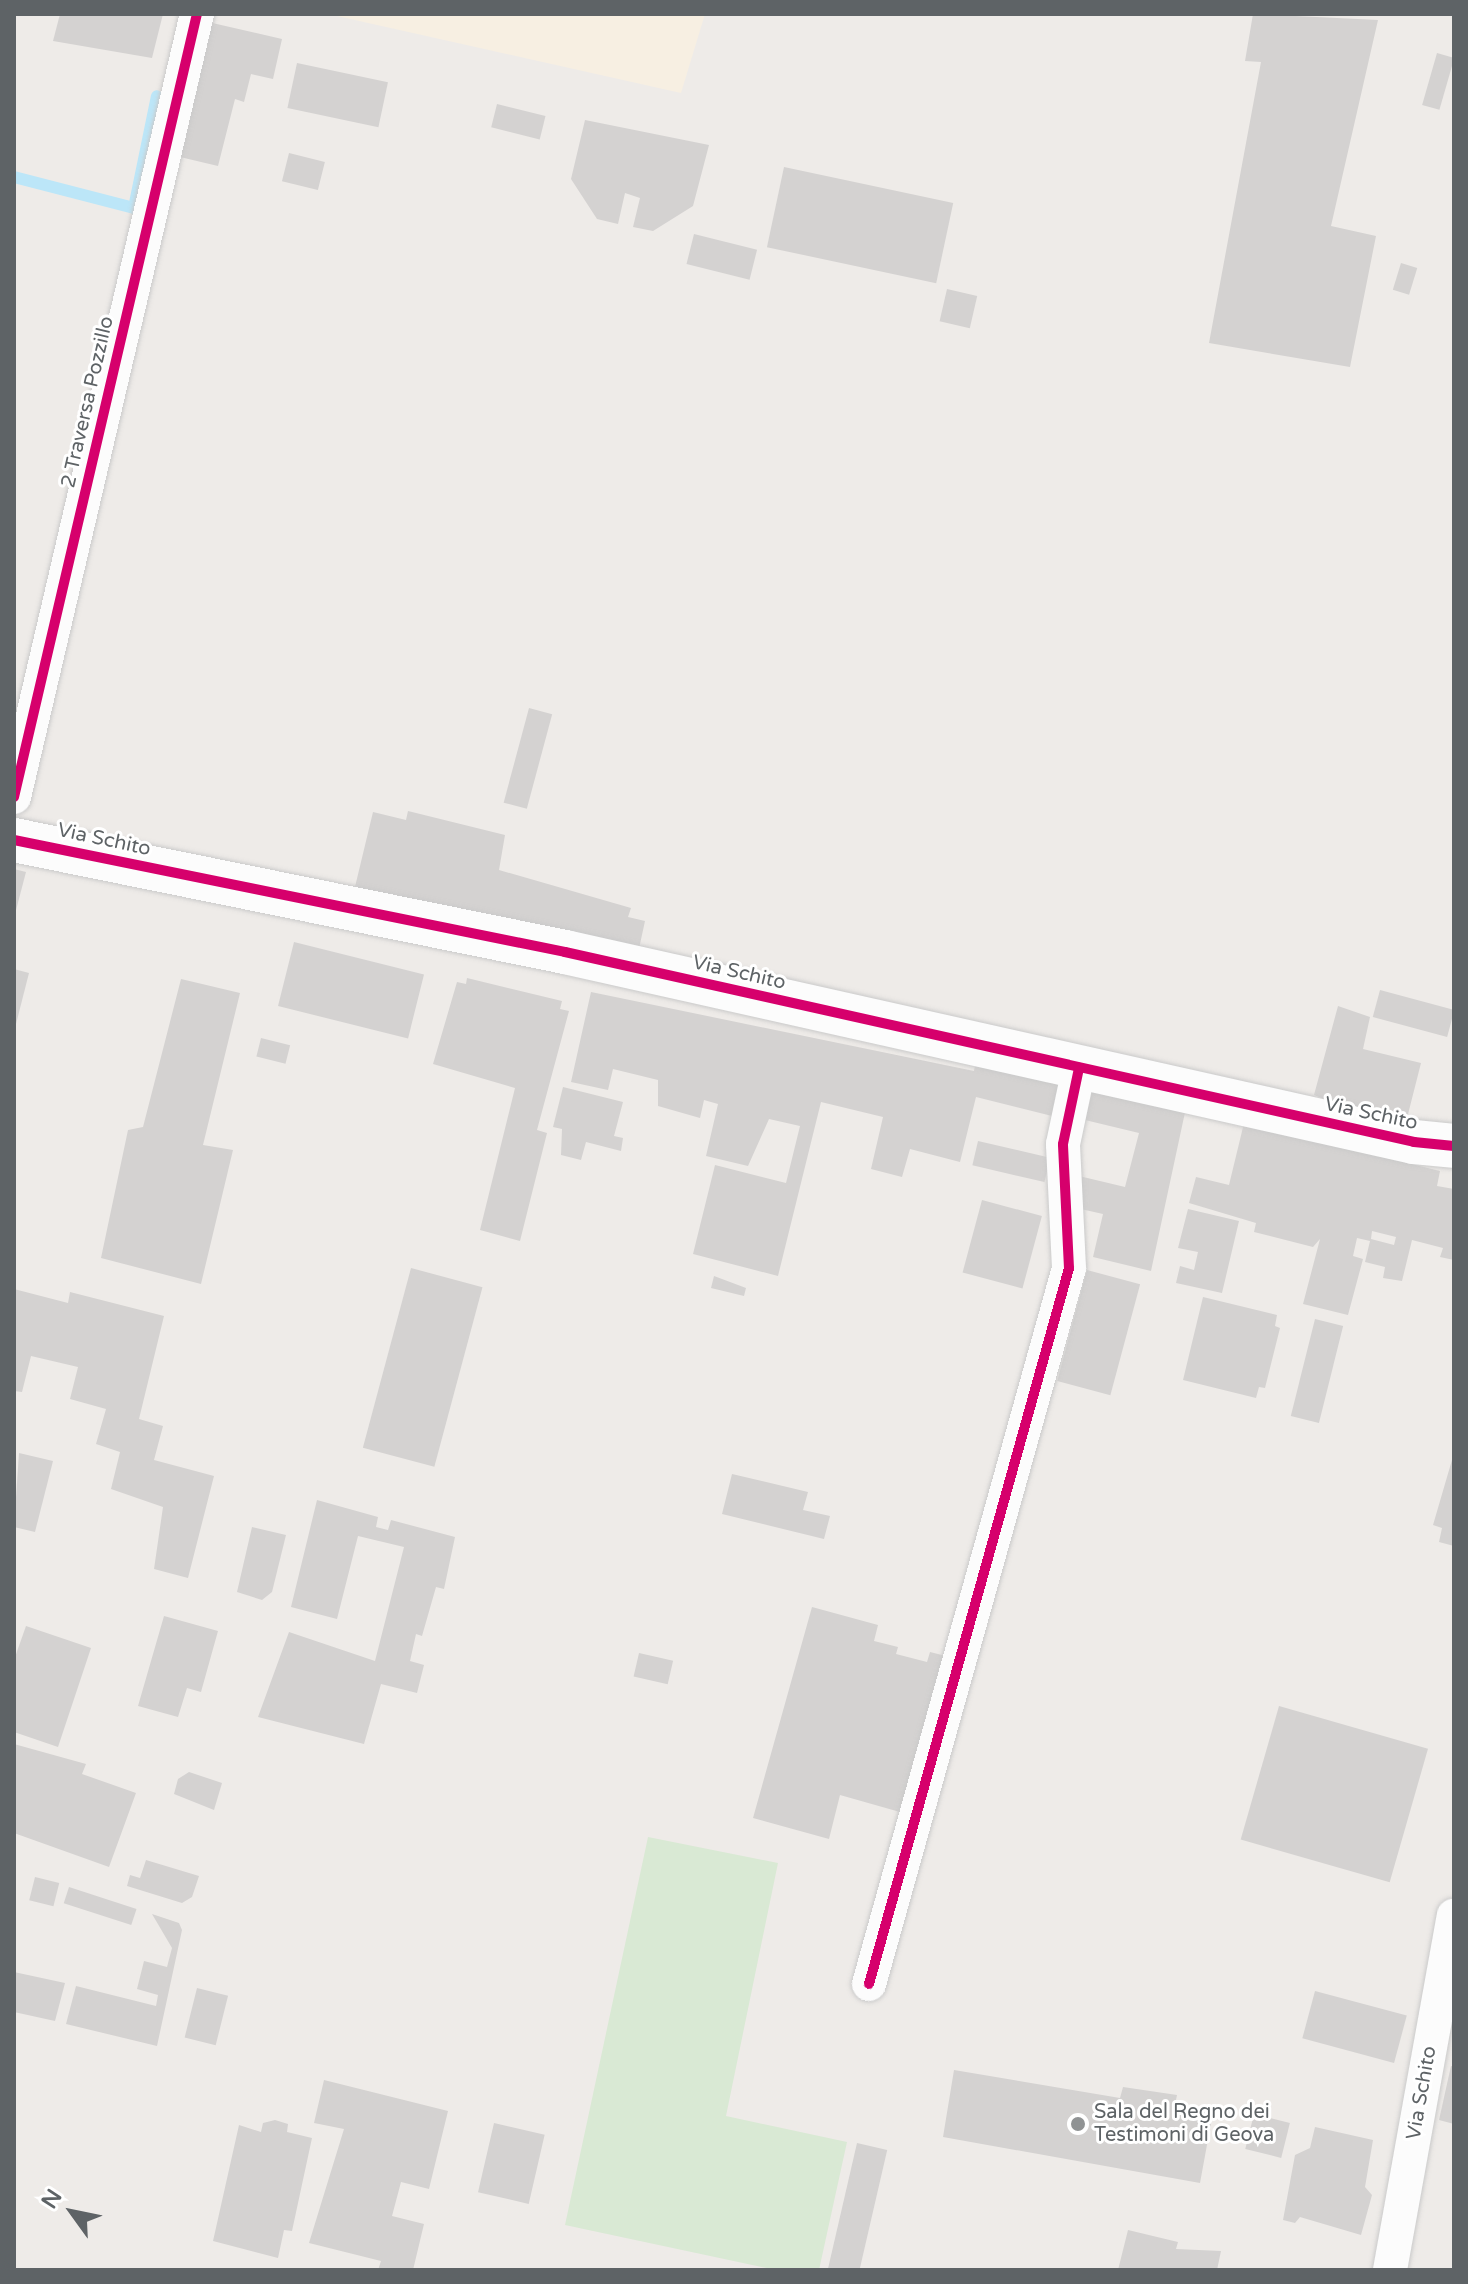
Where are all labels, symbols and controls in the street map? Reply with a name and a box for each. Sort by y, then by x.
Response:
street label: 2 Traversa Pozzillo [57,314,119,490]
street label: Via Schito [55,818,153,862]
street label: Via Schito [690,951,788,995]
street label: Via Schito [1322,1092,1420,1136]
street label: Via Schito [1402,2044,1442,2142]
place label: Sala del Regno dei Testimoni di Geova [1094,2100,1274,2147]
marker: Sala del Regno dei Testimoni di Geova [1069,2115,1087,2133]
north arrow [32,2172,112,2252]
text: N [36,2184,68,2213]

